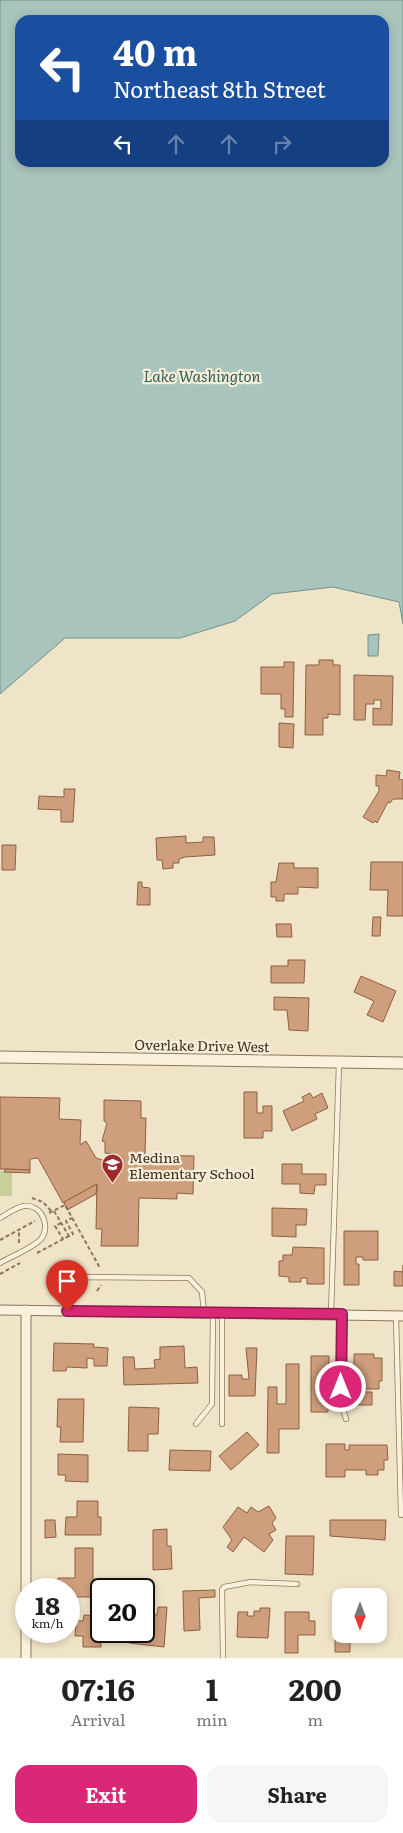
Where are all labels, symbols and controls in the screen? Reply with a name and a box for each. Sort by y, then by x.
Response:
text: 40 m [113,25,198,77]
icon: left [30,35,95,100]
text: Northeast 8th Street [113,72,326,105]
icon: left [109,130,137,158]
icon: ahead [162,130,190,158]
icon: ahead [215,130,243,158]
icon: right [268,130,296,158]
water label: Lake Washington [144,364,261,387]
street label: Overlake Drive West [134,1034,270,1056]
place label: Medina Elementary School [129,1147,255,1183]
school or university icon: Medina Elementary School [101,1153,125,1184]
pin [46,1260,88,1311]
icon: arrive [53,1267,81,1295]
position arrow [314,1360,366,1412]
speed limit sign: 20 [90,1578,155,1643]
text: 18 [35,1586,60,1623]
north arrow [332,1588,388,1642]
map controls [332,1588,387,1643]
text: km/h [32,1614,63,1632]
text: 07:16 [61,1666,135,1710]
text: 1 [206,1666,218,1710]
text: 200 [289,1666,342,1710]
text: Arrival [71,1707,125,1731]
text: min [196,1707,228,1731]
text: m [308,1707,323,1731]
button: Exit [15,1765,197,1823]
button: Share [207,1765,388,1823]

